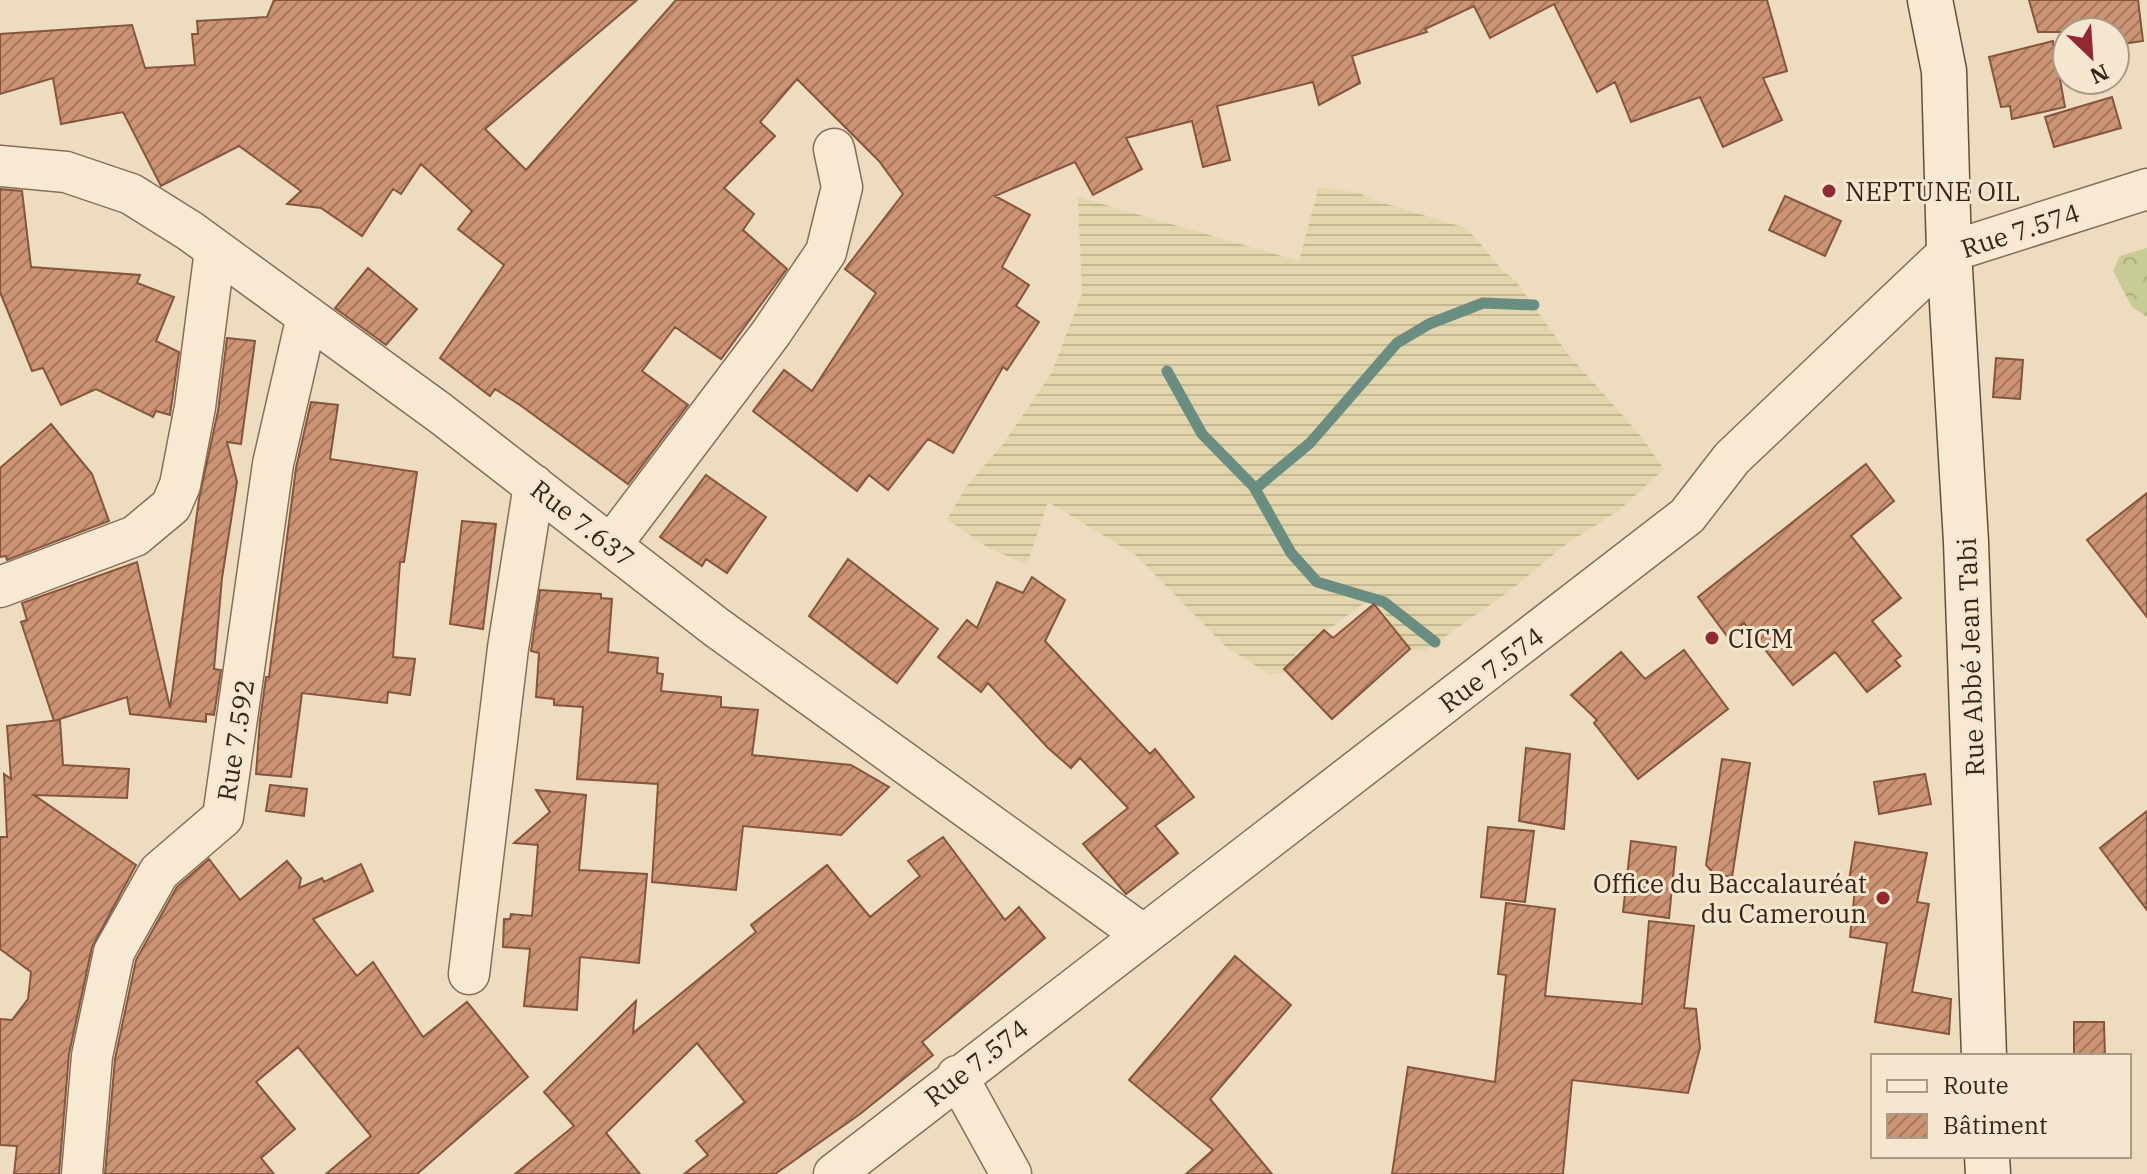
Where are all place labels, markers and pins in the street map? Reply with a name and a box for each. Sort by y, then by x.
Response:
place label: NEPTUNE OIL [1845,174,2020,208]
marker: NEPTUNE OIL [1820,182,1838,200]
place label: CICM [1728,621,1793,655]
marker: CICM [1703,629,1721,647]
place label: Office du Baccalauréat du Cameroun [1593,866,1867,930]
marker: Office du Baccalauréat du Cameroun [1874,889,1892,907]

